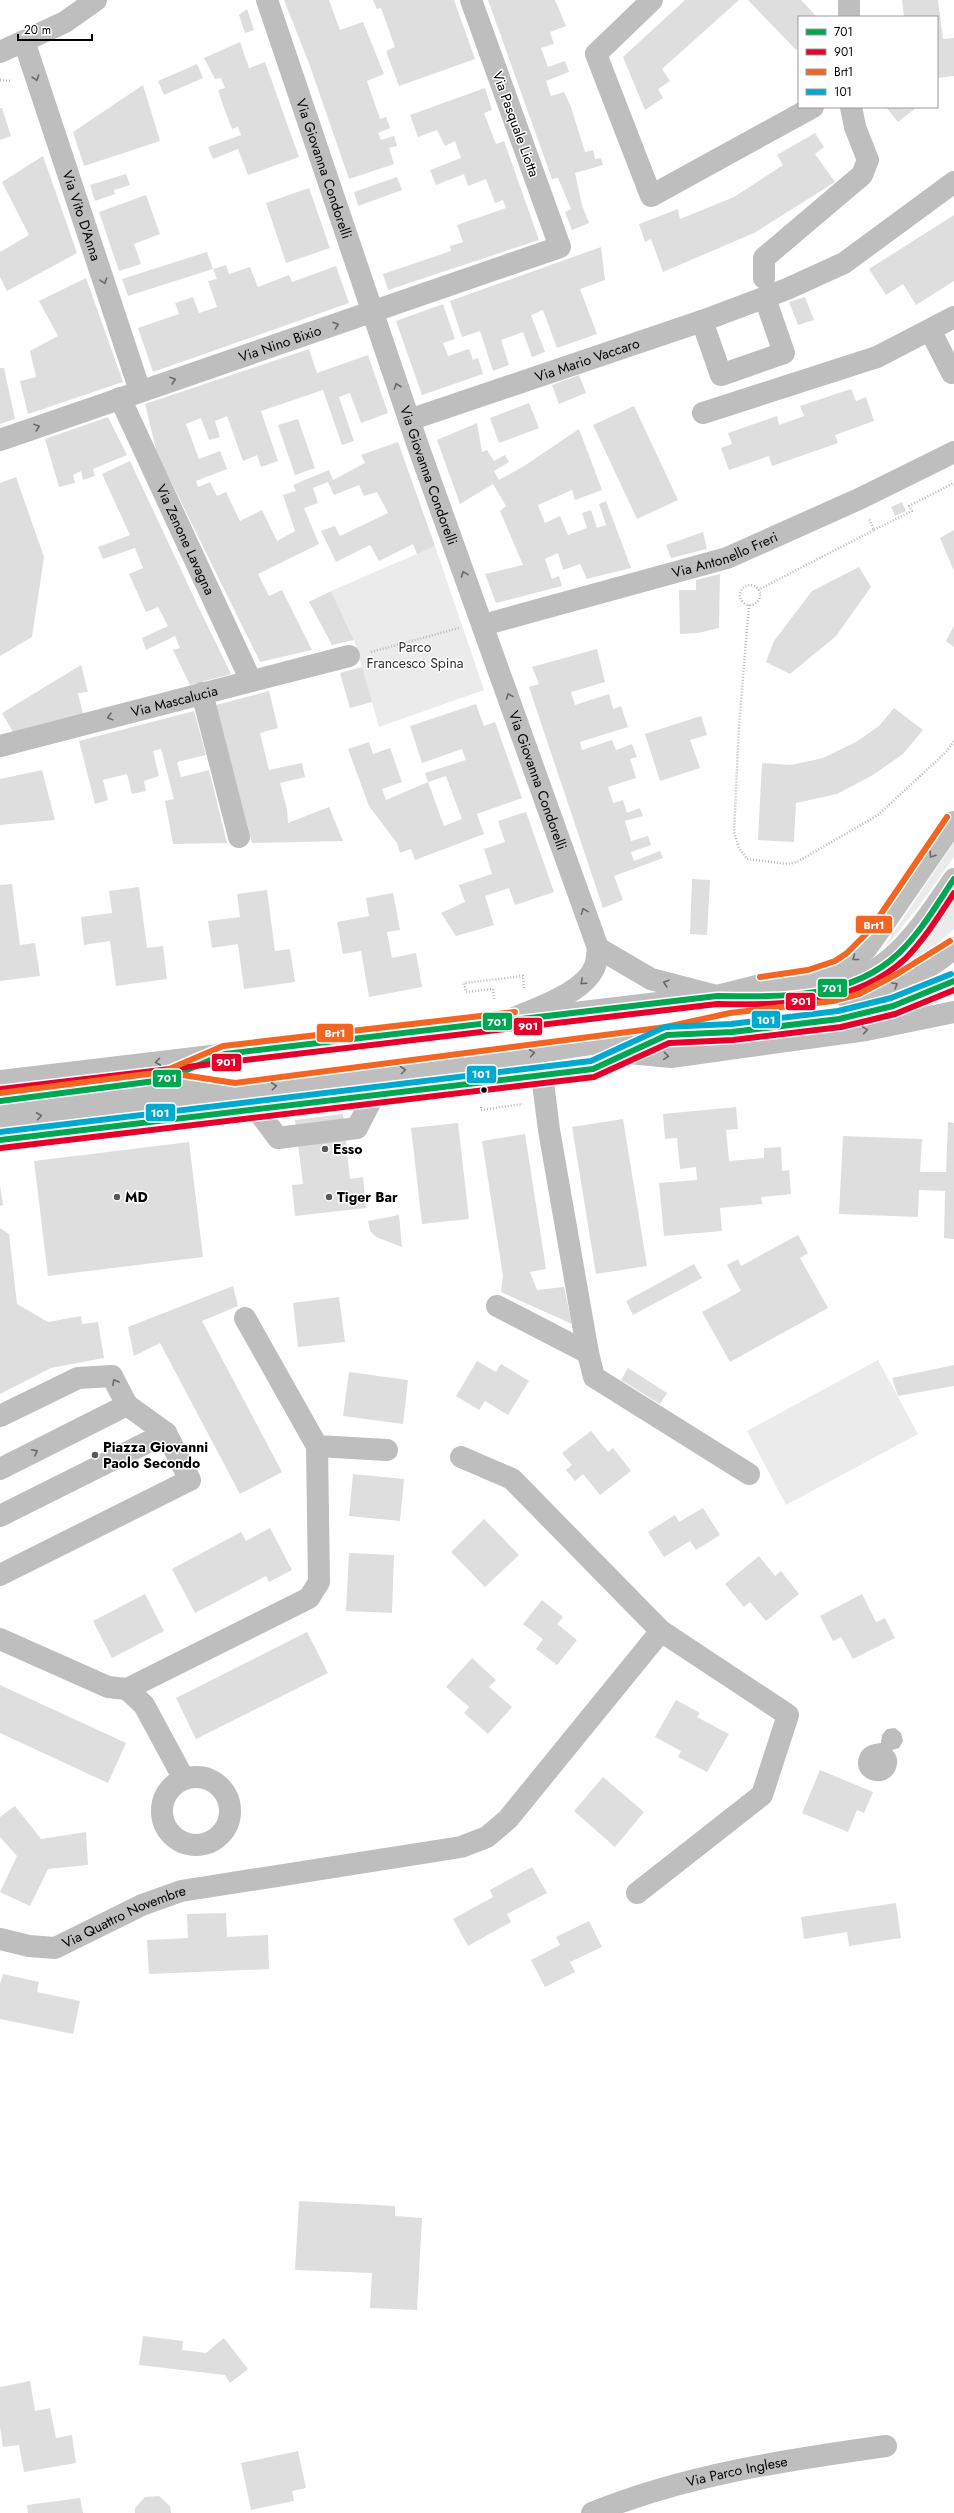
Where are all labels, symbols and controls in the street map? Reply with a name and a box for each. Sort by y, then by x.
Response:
scale bar [18,16,92,42]
legend [798,16,938,108]
text: 20 m [24,21,51,39]
text: 701 [834,23,853,41]
text: 901 [834,43,854,61]
text: Brt1 [834,63,853,81]
street label: Via Pasquale Liotta [488,68,544,180]
one-way arrow [32,74,40,81]
text: 101 [834,83,852,101]
street label: Via Giovanna Condorelli [291,96,357,241]
street label: Via Vito D'Anna [58,168,106,263]
one-way arrow [99,277,107,284]
street label: Via Nino Bixio [236,320,324,367]
one-way arrow [332,321,339,329]
street label: Via Mario Vaccaro [532,333,642,387]
one-way arrow [169,376,176,385]
one-way arrow [394,382,402,389]
street label: Via Giovanna Condorelli [395,403,463,548]
one-way arrow [33,423,40,432]
street label: Via Zenone Lavagna [151,481,220,598]
street label: Via Antonello Freri [670,527,781,583]
one-way arrow [461,571,469,578]
park label: Parco Francesco Spina [366,637,464,673]
street label: Via Mascalucia [129,680,220,722]
one-way arrow [505,693,513,700]
street label: Via Giovanna Condorelli [504,708,572,853]
one-way arrow [107,712,114,721]
one-way arrow [930,850,937,857]
one-way arrow [580,908,588,915]
line badge: Brt1 [855,915,893,934]
text: Brt1 [864,917,884,933]
one-way arrow [852,954,859,961]
one-way arrow [580,977,587,984]
line badge: 701 [817,978,848,998]
one-way arrow [662,979,669,988]
text: 701 [822,980,842,996]
one-way arrow [891,982,898,989]
line badge: 901 [785,992,816,1011]
text: 901 [791,993,811,1009]
line badge: 101 [751,1010,781,1029]
line badge: 701 [482,1012,513,1031]
text: 101 [757,1012,775,1028]
text: 701 [487,1014,507,1030]
line badge: 901 [513,1017,543,1036]
text: 901 [518,1018,538,1034]
line badge: Brt1 [316,1023,354,1043]
text: Brt1 [325,1025,345,1041]
one-way arrow [861,1026,868,1035]
one-way arrow [529,1049,535,1058]
one-way arrow [663,1052,670,1061]
line badge: 901 [211,1053,242,1072]
text: 901 [216,1054,236,1070]
one-way arrow [155,1057,161,1066]
line badge: 101 [466,1065,497,1084]
one-way arrow [400,1066,406,1075]
text: 101 [472,1066,490,1082]
line badge: 701 [152,1069,182,1088]
text: 701 [157,1070,177,1086]
one-way arrow [271,1082,277,1091]
unlabelled marker [479,1085,489,1095]
line badge: 101 [145,1103,176,1122]
text: 101 [151,1105,169,1121]
one-way arrow [36,1112,42,1121]
place label: Esso [333,1139,362,1159]
marker: Esso [320,1144,330,1154]
place label: MD [125,1187,148,1207]
place label: Tiger Bar [337,1187,398,1207]
marker: MD [112,1192,122,1202]
marker: Tiger Bar [324,1192,334,1202]
one-way arrow [113,1379,120,1386]
place label: Piazza Giovanni Paolo Secondo [103,1437,208,1473]
one-way arrow [31,1449,38,1456]
marker: Piazza Giovanni Paolo Secondo [90,1450,100,1460]
street label: Via Quattro Novembre [59,1880,187,1953]
street label: Via Parco Inglese [684,2451,789,2492]

